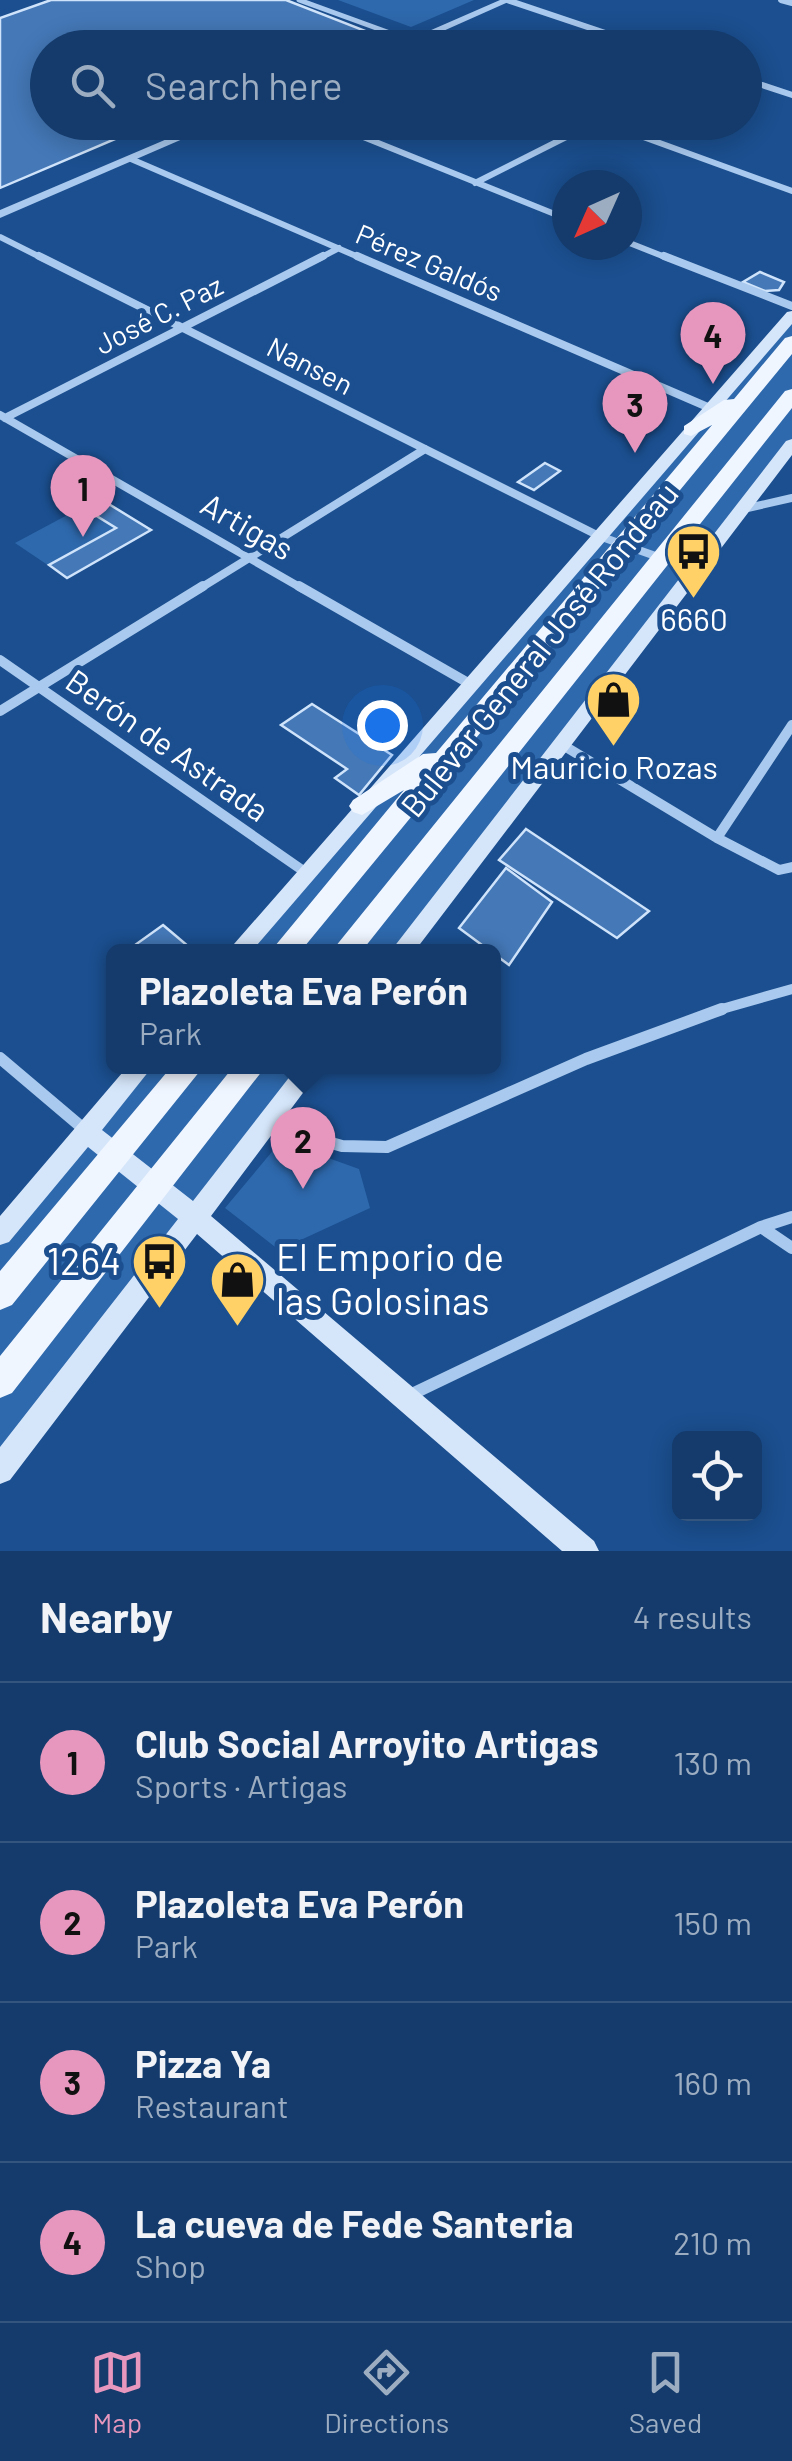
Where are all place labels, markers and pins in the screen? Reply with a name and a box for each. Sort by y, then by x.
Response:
pin: 4 [680,302,746,384]
pin: 3 [602,370,668,453]
pin: 1 [51,454,116,537]
bus stop icon: 6660 [664,521,724,600]
place label: 6660 [660,599,728,637]
shop icon: Mauricio Rozas [584,669,644,748]
place label: Mauricio Rozas [510,747,718,785]
pin: 2 [270,1106,336,1189]
bus stop icon: 1264 [130,1232,190,1311]
place label: El Emporio de las Golosinas [276,1233,504,1323]
place label: 1264 [47,1237,121,1283]
shop icon: El Emporio de las Golosinas [207,1250,267,1329]

